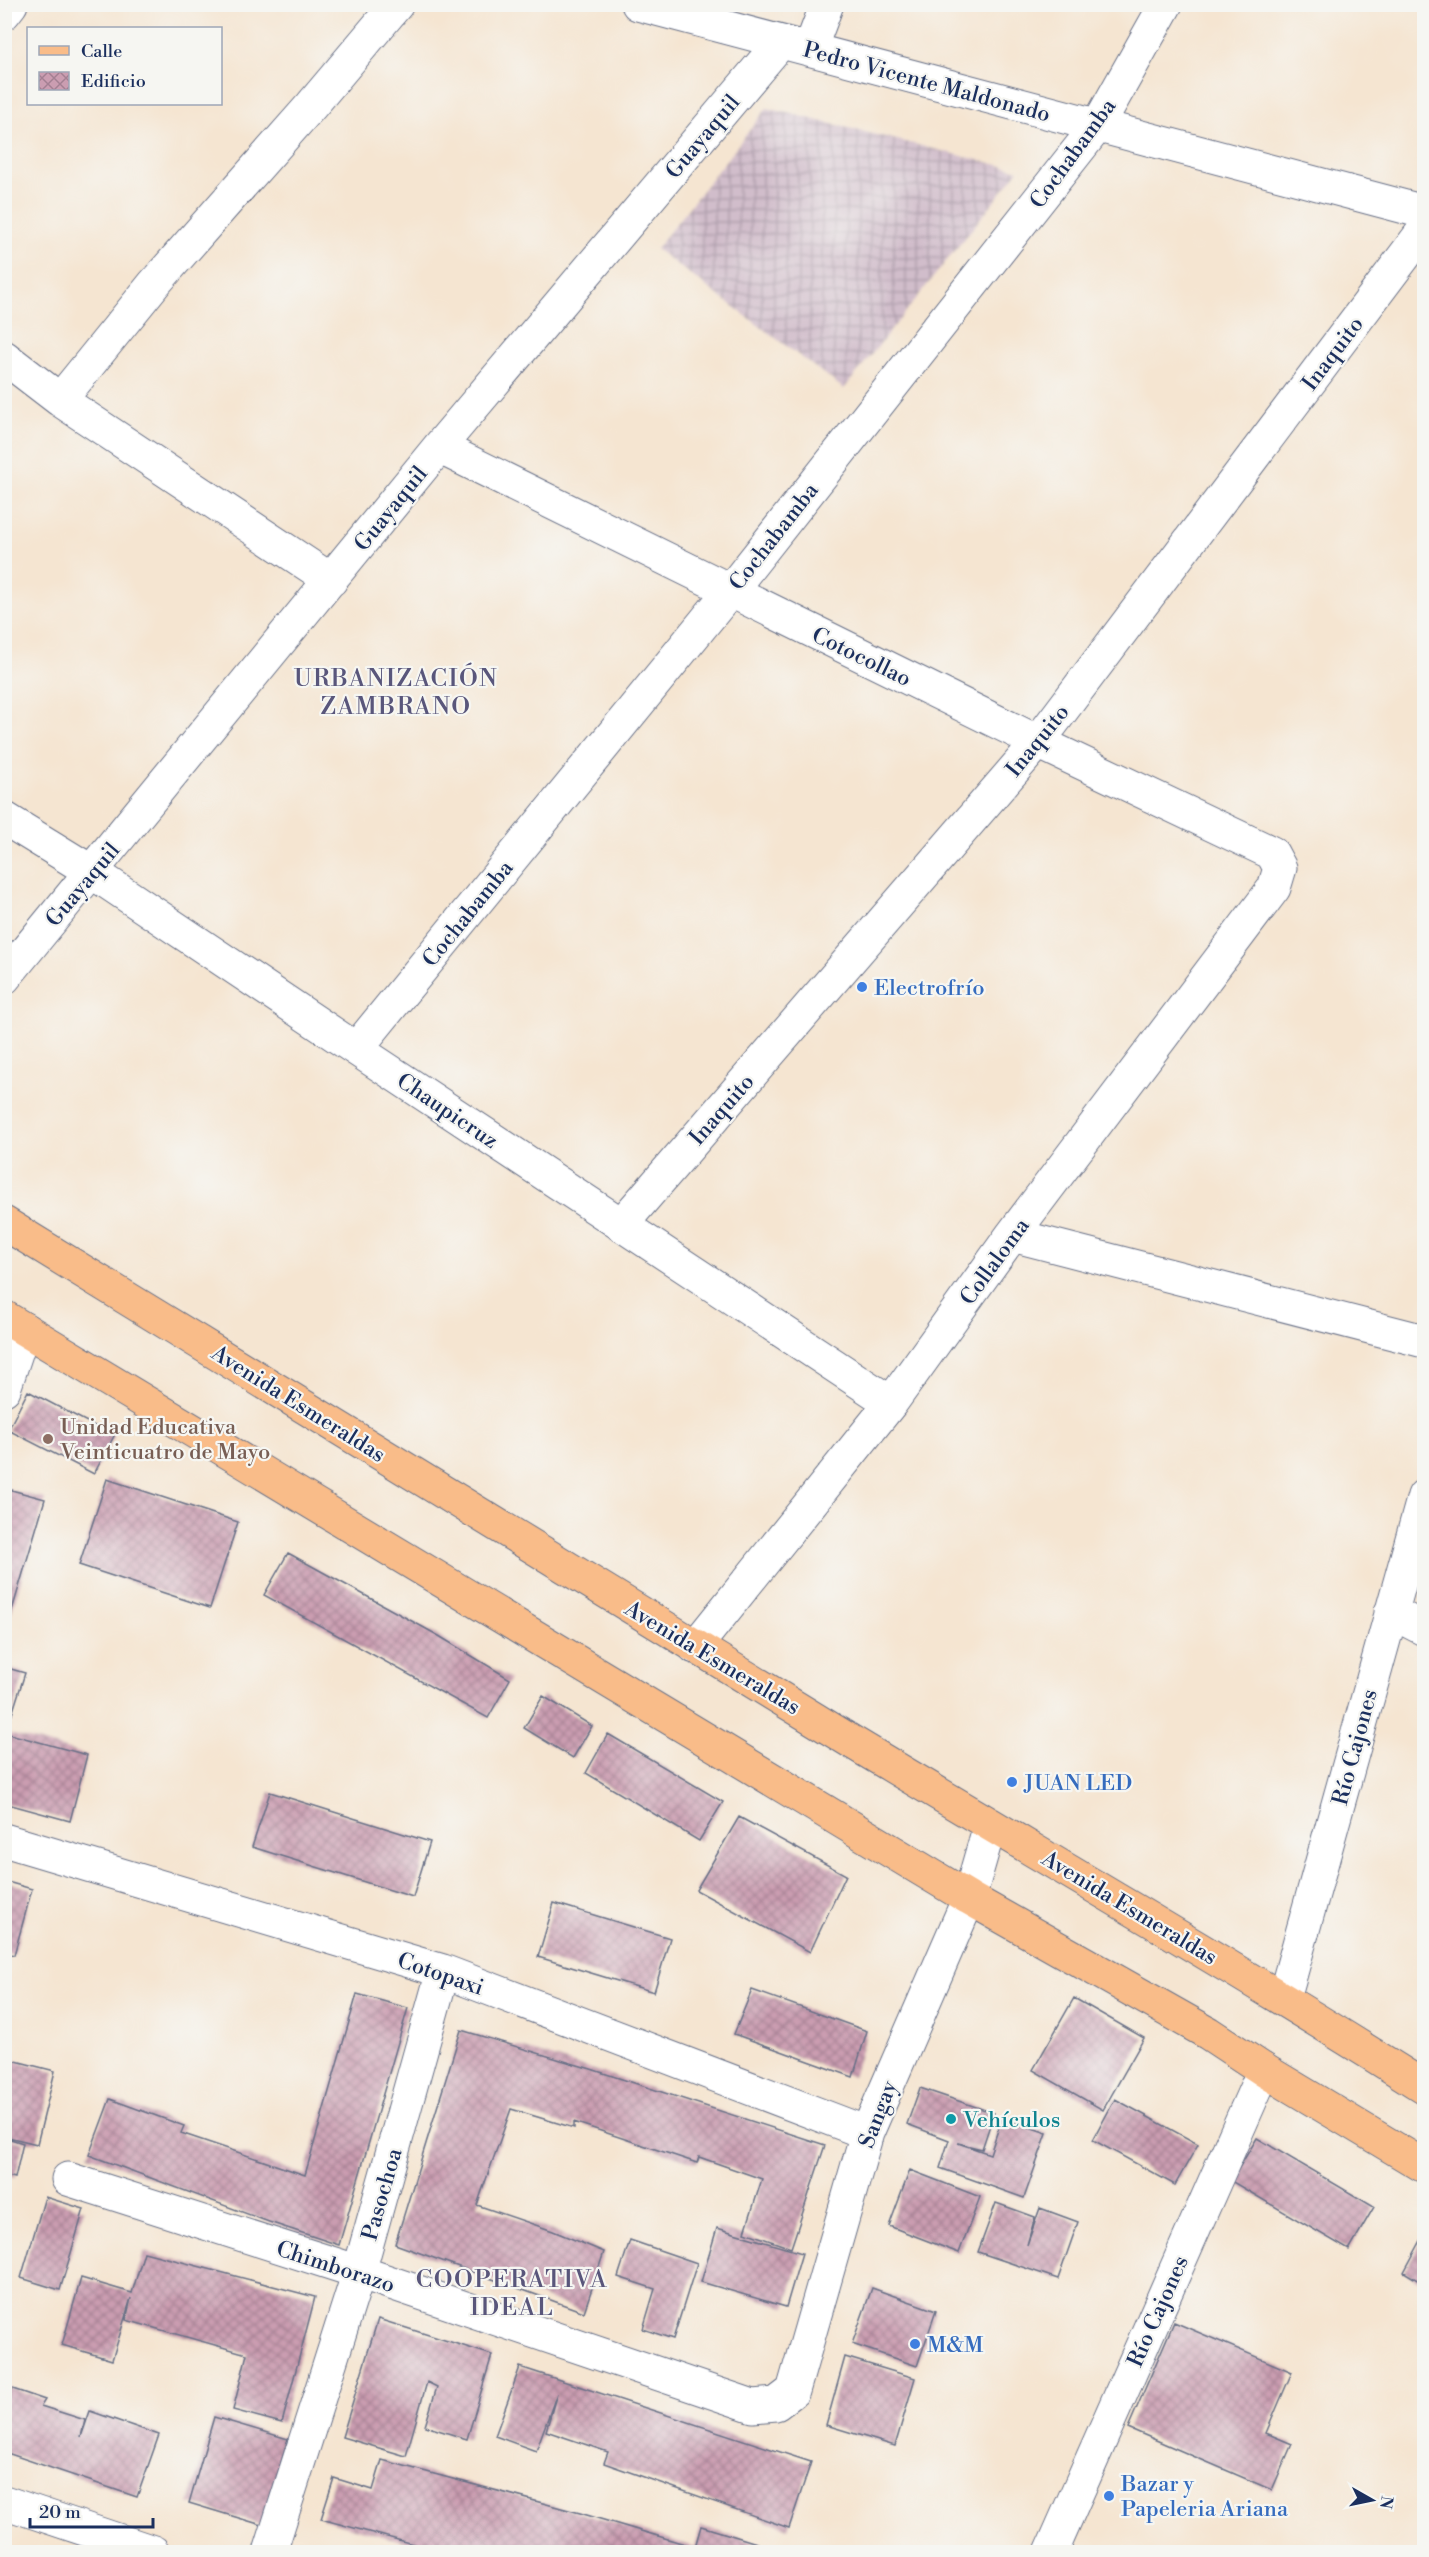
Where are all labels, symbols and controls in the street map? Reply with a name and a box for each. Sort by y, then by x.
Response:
legend [27,27,222,105]
street label: Pedro Vicente Maldonado [800,36,1053,128]
text: Calle [81,40,122,63]
text: Edificio [81,70,146,93]
street label: Guayaquil [660,89,746,184]
street label: Cochabamba [1024,93,1123,214]
street label: Inaquito [1297,312,1370,396]
street label: Guayaquil [349,461,434,557]
street label: Cochabamba [724,477,825,596]
street label: Cotocollao [807,622,915,693]
district label: URBANIZACIÓN ZAMBRANO [294,662,498,722]
street label: Inaquito [1001,699,1076,783]
street label: Guayaquil [40,837,126,932]
street label: Cochabamba [417,855,520,973]
place label: Electrofrío [874,975,985,1002]
marker: Electrofrío [855,980,869,994]
street label: Chaupicruz [391,1068,503,1155]
street label: Inaquito [684,1069,760,1151]
street label: Collaloma [955,1212,1036,1311]
street label: Avenida Esmeraldas [205,1339,390,1469]
place label: Unidad Educativa Veinticuatro de Mayo [59,1414,270,1466]
marker: Unidad Educativa Veinticuatro de Mayo [41,1432,55,1446]
street label: Avenida Esmeraldas [619,1595,805,1721]
street label: Río Cajones [1327,1686,1384,1808]
place label: JUAN LED [1023,1770,1132,1797]
marker: JUAN LED [1005,1775,1019,1789]
street label: Avenida Esmeraldas [1036,1845,1222,1971]
street label: Cotopaxi [394,1947,487,2002]
street label: Sangay [853,2077,904,2152]
place label: Vehículos [962,2107,1061,2134]
marker: Vehículos [944,2112,958,2126]
street label: Pasochoa [356,2144,409,2244]
street label: Chimborazo [273,2236,398,2299]
street label: Río Cajones [1122,2252,1195,2371]
district label: COOPERATIVA IDEAL [416,2265,608,2323]
place label: M&M [927,2332,984,2359]
marker: M&M [908,2337,922,2351]
north arrow [1342,2470,1402,2530]
place label: Bazar y Papeleria Ariana [1120,2471,1289,2523]
marker: Bazar y Papeleria Ariana [1102,2489,1116,2503]
scale bar [30,2491,153,2529]
text: N [1375,2494,1397,2510]
text: 20 m [39,2501,81,2524]

